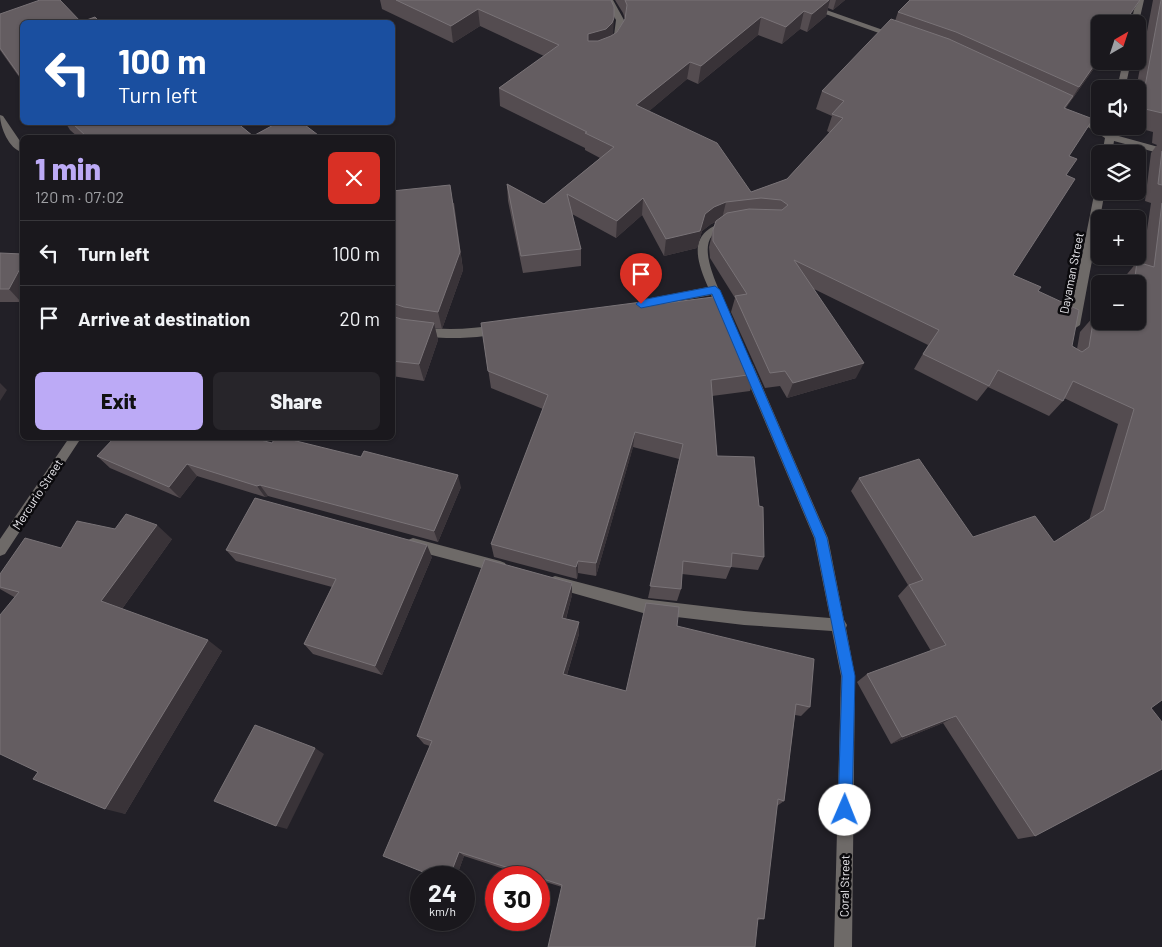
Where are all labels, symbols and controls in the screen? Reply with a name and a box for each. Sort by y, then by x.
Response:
north arrow [1091,15,1146,70]
map controls [1091,15,1146,330]
text: 100 m [118,39,207,81]
icon: left [35,40,100,105]
button: sound [1091,80,1146,135]
text: Turn left [118,81,198,107]
button: layers [1091,145,1146,200]
text: 1 min [35,150,101,186]
button: close [328,152,380,204]
text: 120 m · 07:02 [35,187,124,206]
button: + [1091,210,1146,265]
street label: Dayaman Street [1056,231,1086,315]
icon: left [35,239,63,267]
text: Turn left [78,242,149,265]
text: 100 m [332,242,380,265]
pin [620,253,662,304]
icon: arrive [627,260,655,288]
button: − [1091,275,1146,330]
icon: arrive [35,304,63,332]
text: Arrive at destination [78,307,250,330]
text: 20 m [340,307,380,330]
button: Exit [35,372,203,430]
button: Share [213,372,380,430]
street label: Mercurio Street [9,456,65,532]
position arrow [818,783,870,835]
street label: Coral Street [836,855,852,917]
speed limit sign: 30 [485,866,550,931]
text: 24 [428,877,457,907]
text: km/h [429,904,456,918]

